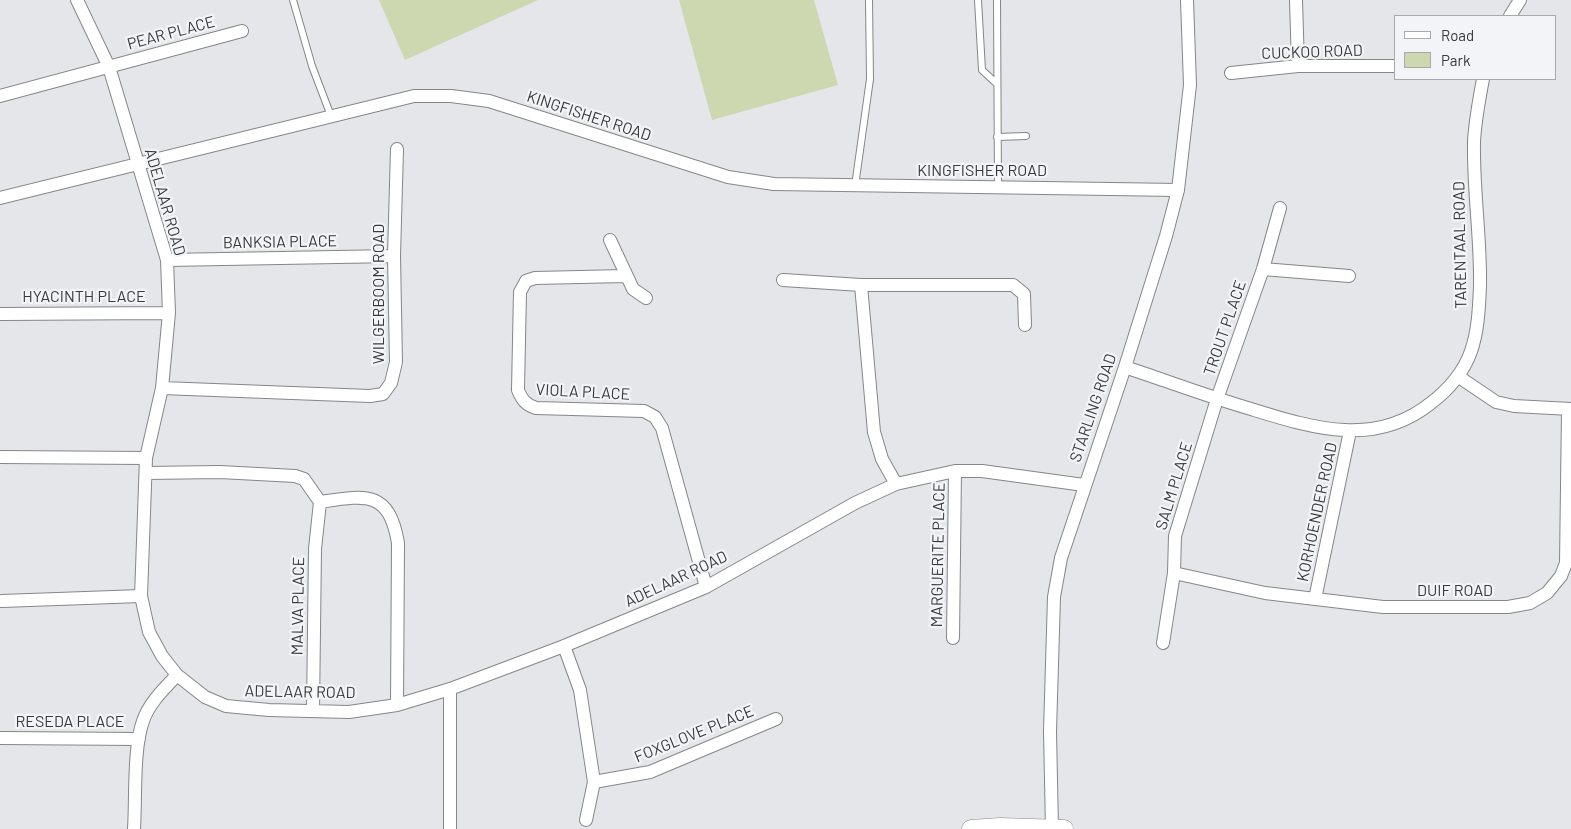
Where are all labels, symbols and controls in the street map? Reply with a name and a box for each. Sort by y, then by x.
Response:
street label: PEAR PLACE [125,12,217,54]
legend [1394,15,1556,80]
text: Road [1441,26,1474,44]
street label: CUCKOO ROAD [1261,41,1363,63]
text: Park [1441,51,1470,69]
street label: KINGFISHER ROAD [524,87,654,145]
street label: ADELAAR ROAD [141,146,189,258]
street label: KINGFISHER ROAD [917,161,1047,181]
street label: TARENTAAL ROAD [1449,181,1471,309]
street label: WILGERBOOM ROAD [369,224,389,364]
street label: BANKSIA PLACE [223,231,337,253]
street label: TROUT PLACE [1200,278,1250,378]
street label: HYACINTH PLACE [22,287,146,307]
street label: STARLING ROAD [1066,351,1120,465]
street label: VIOLA PLACE [535,380,631,404]
street label: SALM PLACE [1152,440,1196,532]
street label: KORHOENDER ROAD [1293,441,1341,583]
street label: MARGUERITE PLACE [927,482,949,628]
street label: ADELAAR ROAD [622,547,730,611]
street label: MALVA PLACE [288,556,308,656]
street label: DUIF ROAD [1417,581,1493,601]
street label: ADELAAR ROAD [244,681,356,703]
street label: FOXGLOVE PLACE [631,701,757,767]
street label: RESEDA PLACE [15,712,125,732]

